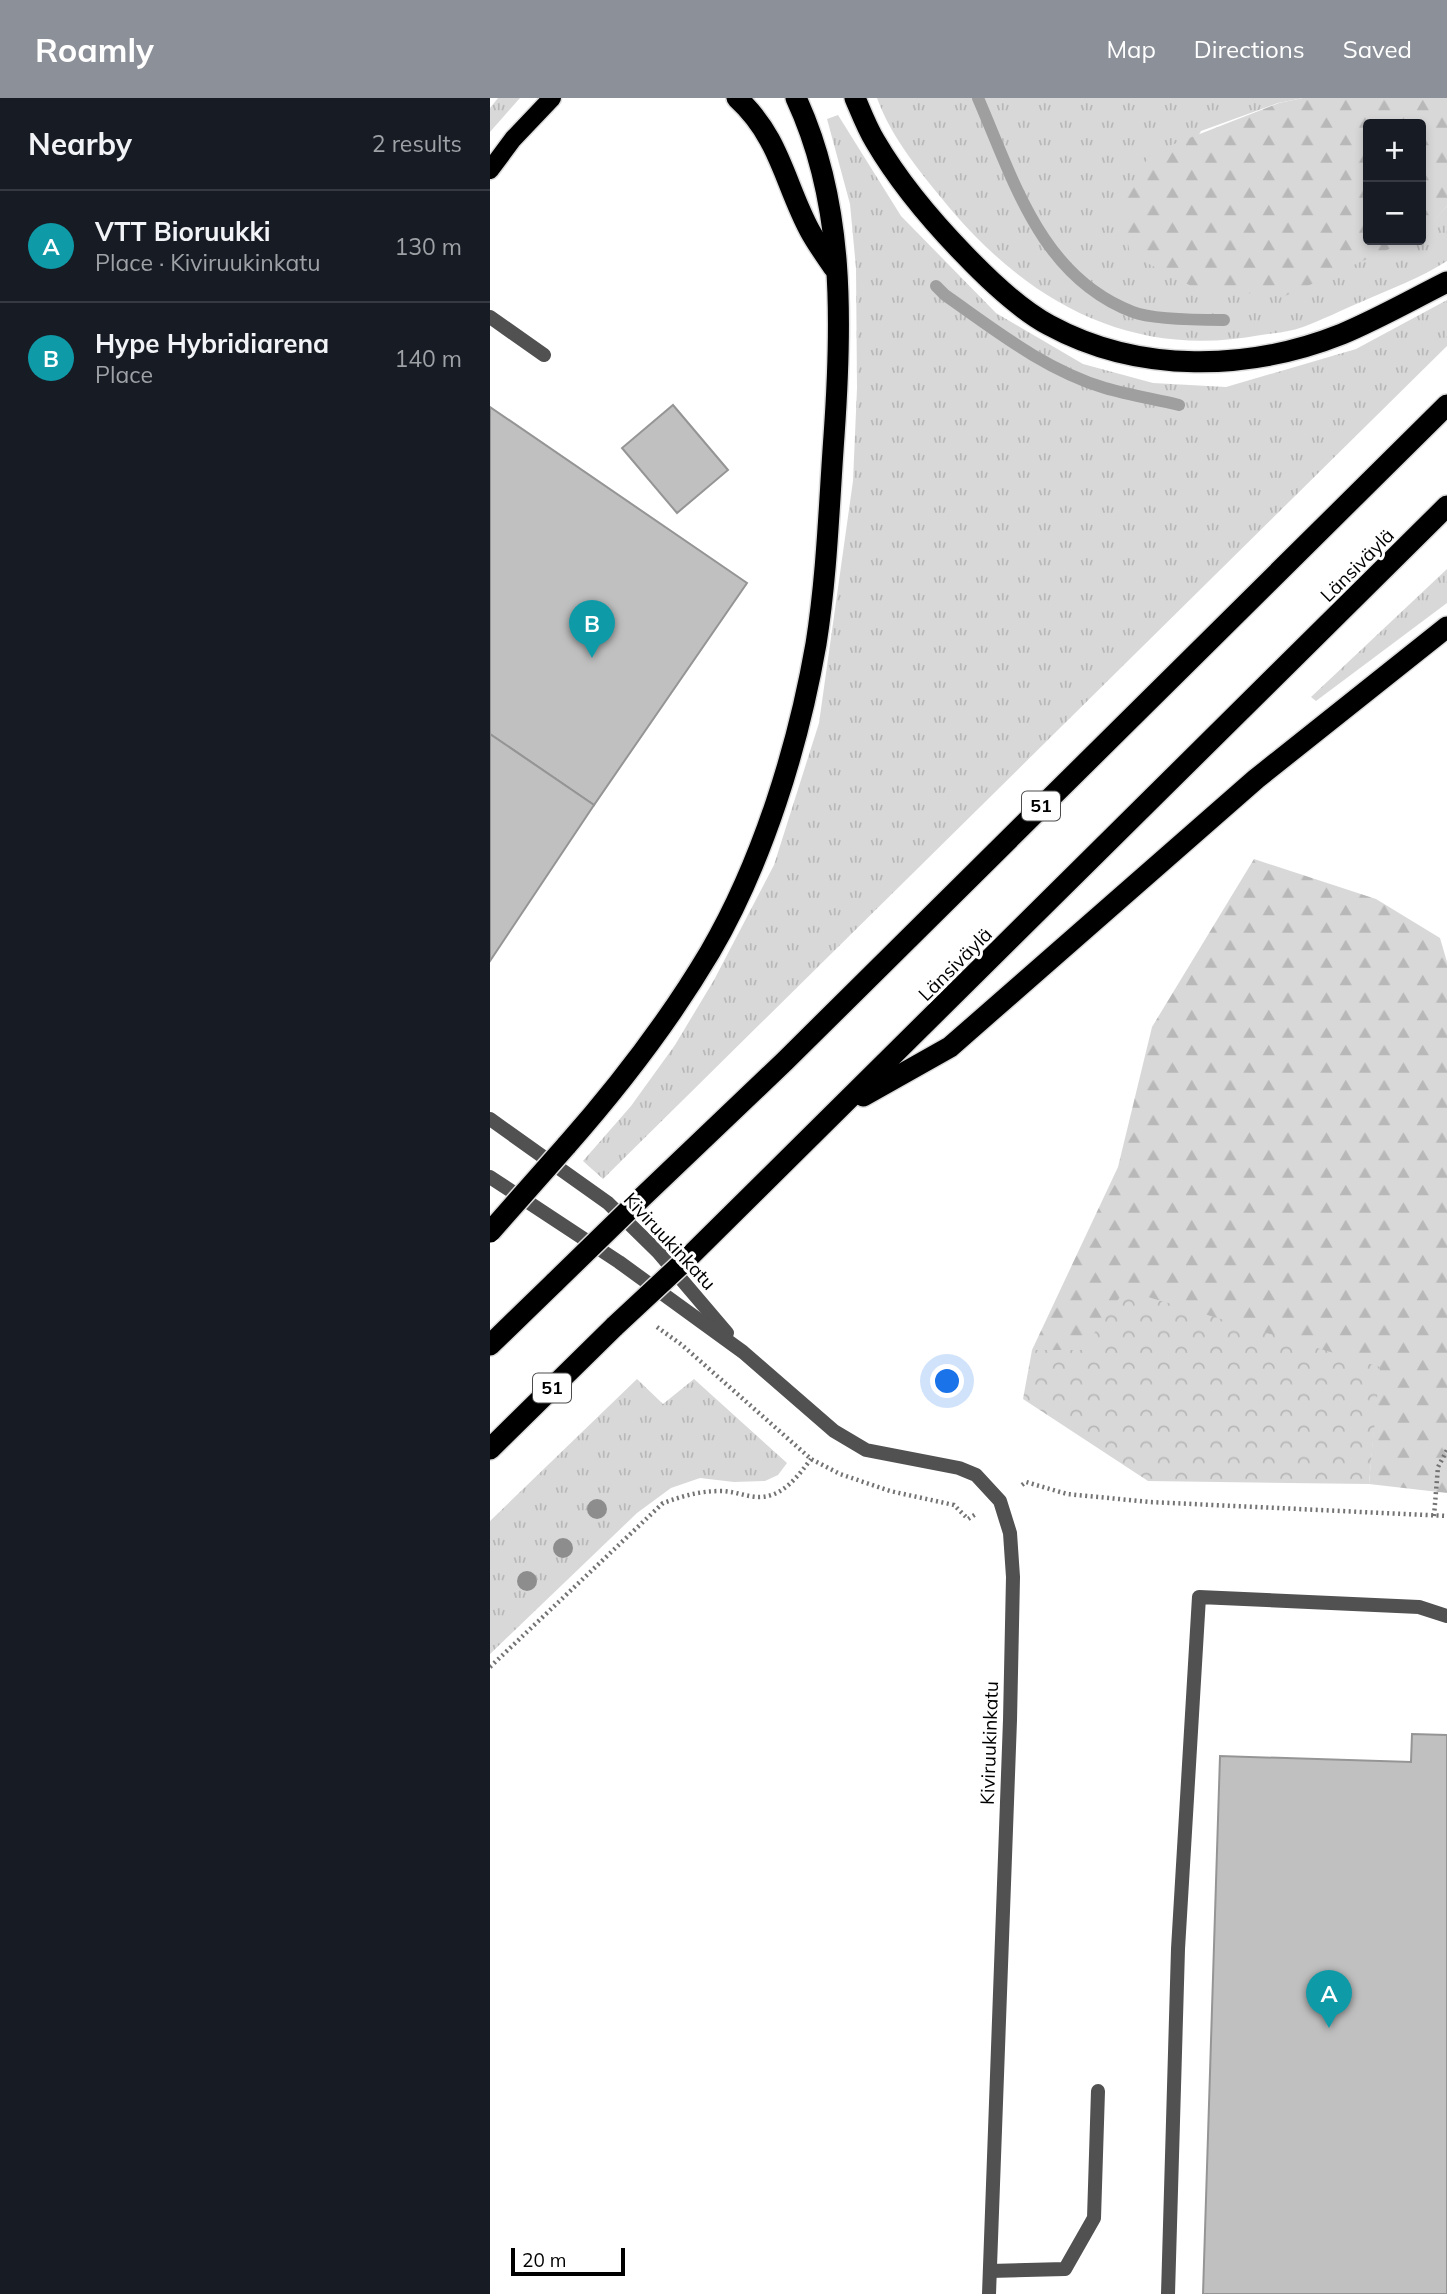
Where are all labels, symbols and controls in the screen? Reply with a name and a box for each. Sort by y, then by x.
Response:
text: Roamly [35,29,154,70]
text: Map [1106,34,1156,64]
text: Directions [1194,34,1305,64]
text: Saved [1343,34,1412,64]
map controls [1363,119,1426,245]
button: + [1363,119,1426,182]
text: Nearby [28,125,132,163]
text: 2 results [372,129,462,158]
button: − [1363,182,1426,245]
text: VTT Bioruukki [95,215,271,248]
text: A [42,232,60,261]
text: 130 m [394,232,462,261]
text: Place · Kiviruukinkatu [95,248,321,277]
text: Hype Hybridiarena [95,327,329,360]
text: B [43,344,59,373]
text: 140 m [394,344,462,373]
text: Place [95,360,153,389]
street label: Länsiväylä [1315,523,1399,607]
pin: B [569,600,615,658]
road number: 51 [1022,792,1060,820]
street label: Länsiväylä [913,922,997,1006]
street label: Kiviruukinkatu [619,1187,721,1295]
your location [930,1364,964,1398]
road number: 51 [533,1373,571,1402]
street label: Kiviruukinkatu [975,1681,1003,1805]
pin: A [1306,1970,1352,2028]
scale bar [511,2245,625,2277]
text: 20 m [522,2248,566,2272]

